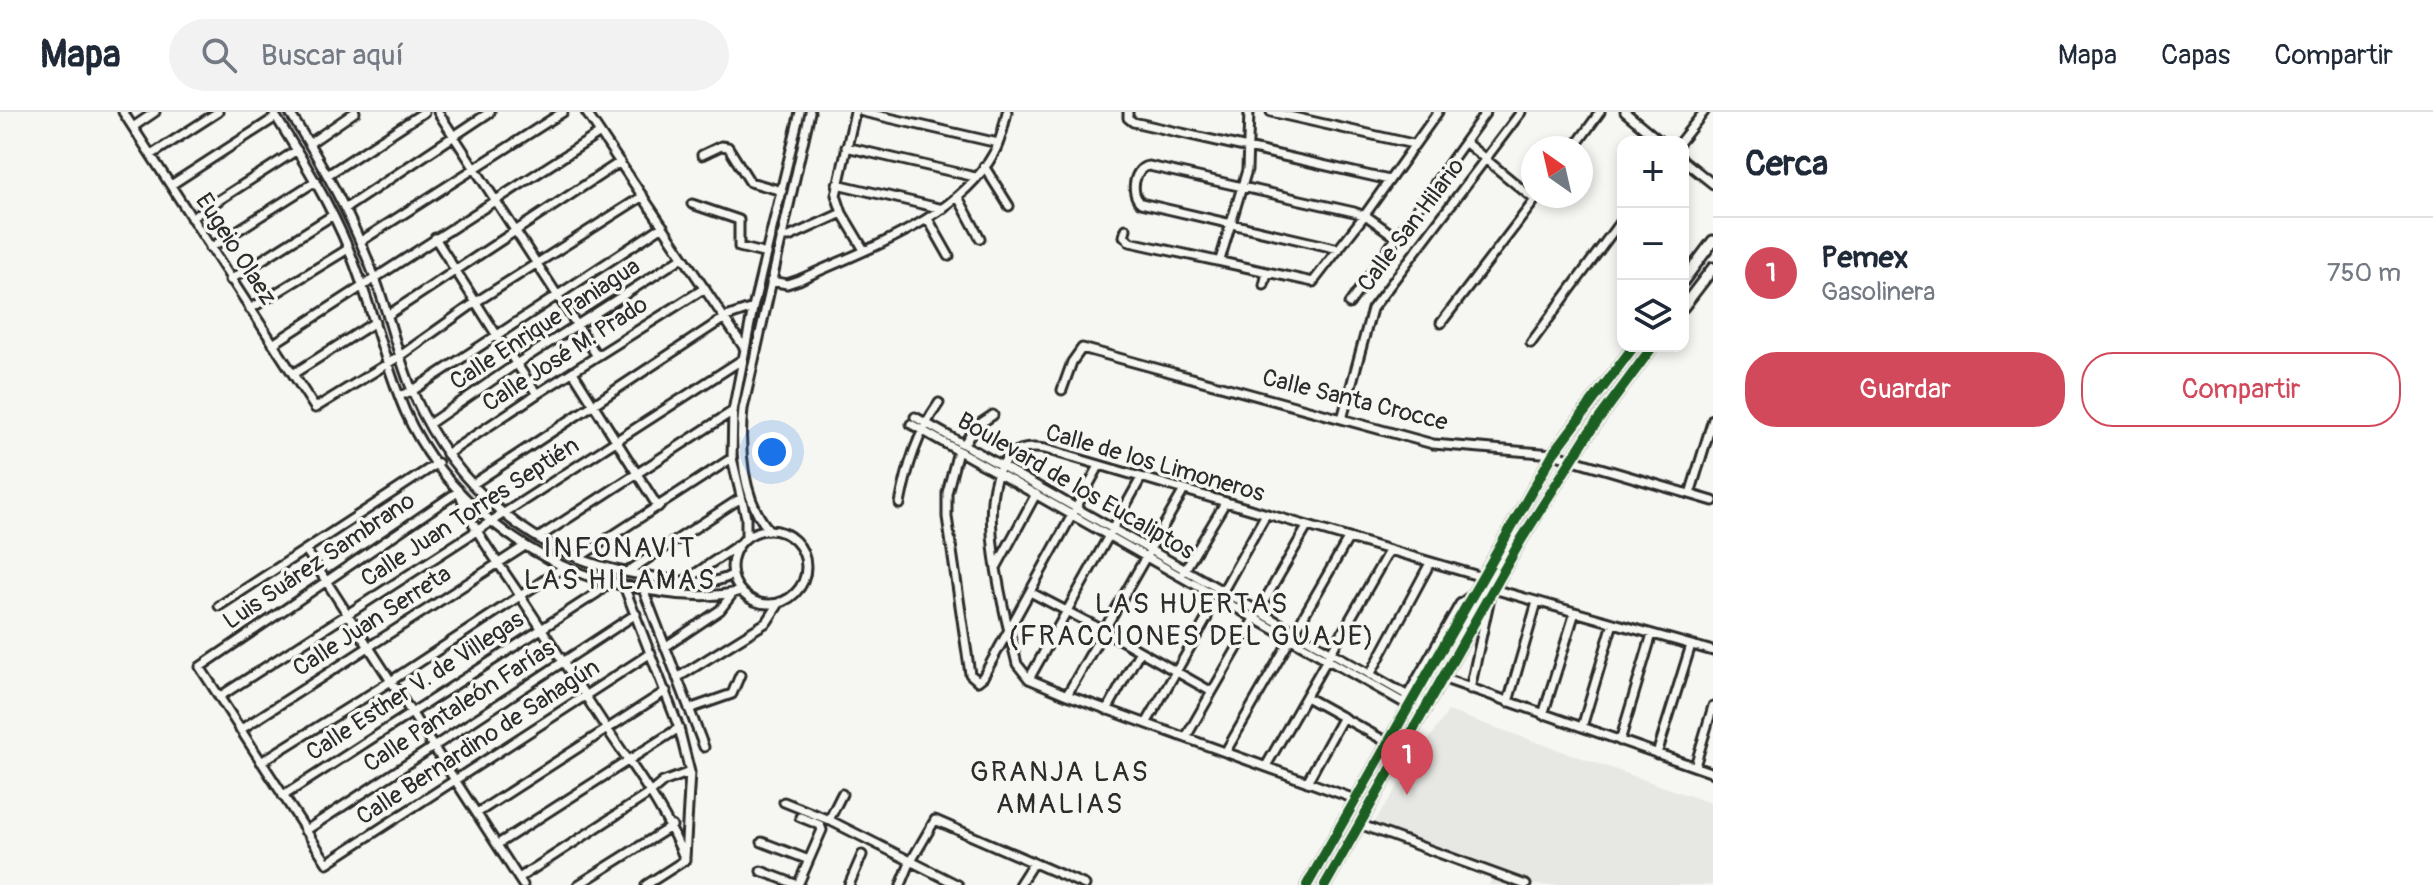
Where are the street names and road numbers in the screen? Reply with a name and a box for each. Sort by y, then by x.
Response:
street label: Calle San Hilario [1351,152,1471,298]
street label: Eugeio Olaez [189,188,283,310]
street label: Calle Enrique Paniagua [445,252,645,396]
street label: Calle José M. Prado [477,290,653,418]
street label: Calle Santa Crocce [1259,363,1451,437]
street label: Boulevard de los Eucaliptos [952,406,1200,566]
street label: Calle de los Limoneros [1042,418,1268,508]
street label: Calle Juan Torres Septién [355,431,585,593]
street label: Luis Suárez Sambrano [218,486,420,636]
street label: Calle Juan Serreta [288,559,456,683]
street label: Calle Esther V. de Villegas [301,605,529,767]
street label: Calle Pantaleón Farías [358,633,560,779]
street label: Calle Bernardino de Sahagún [351,653,605,831]

